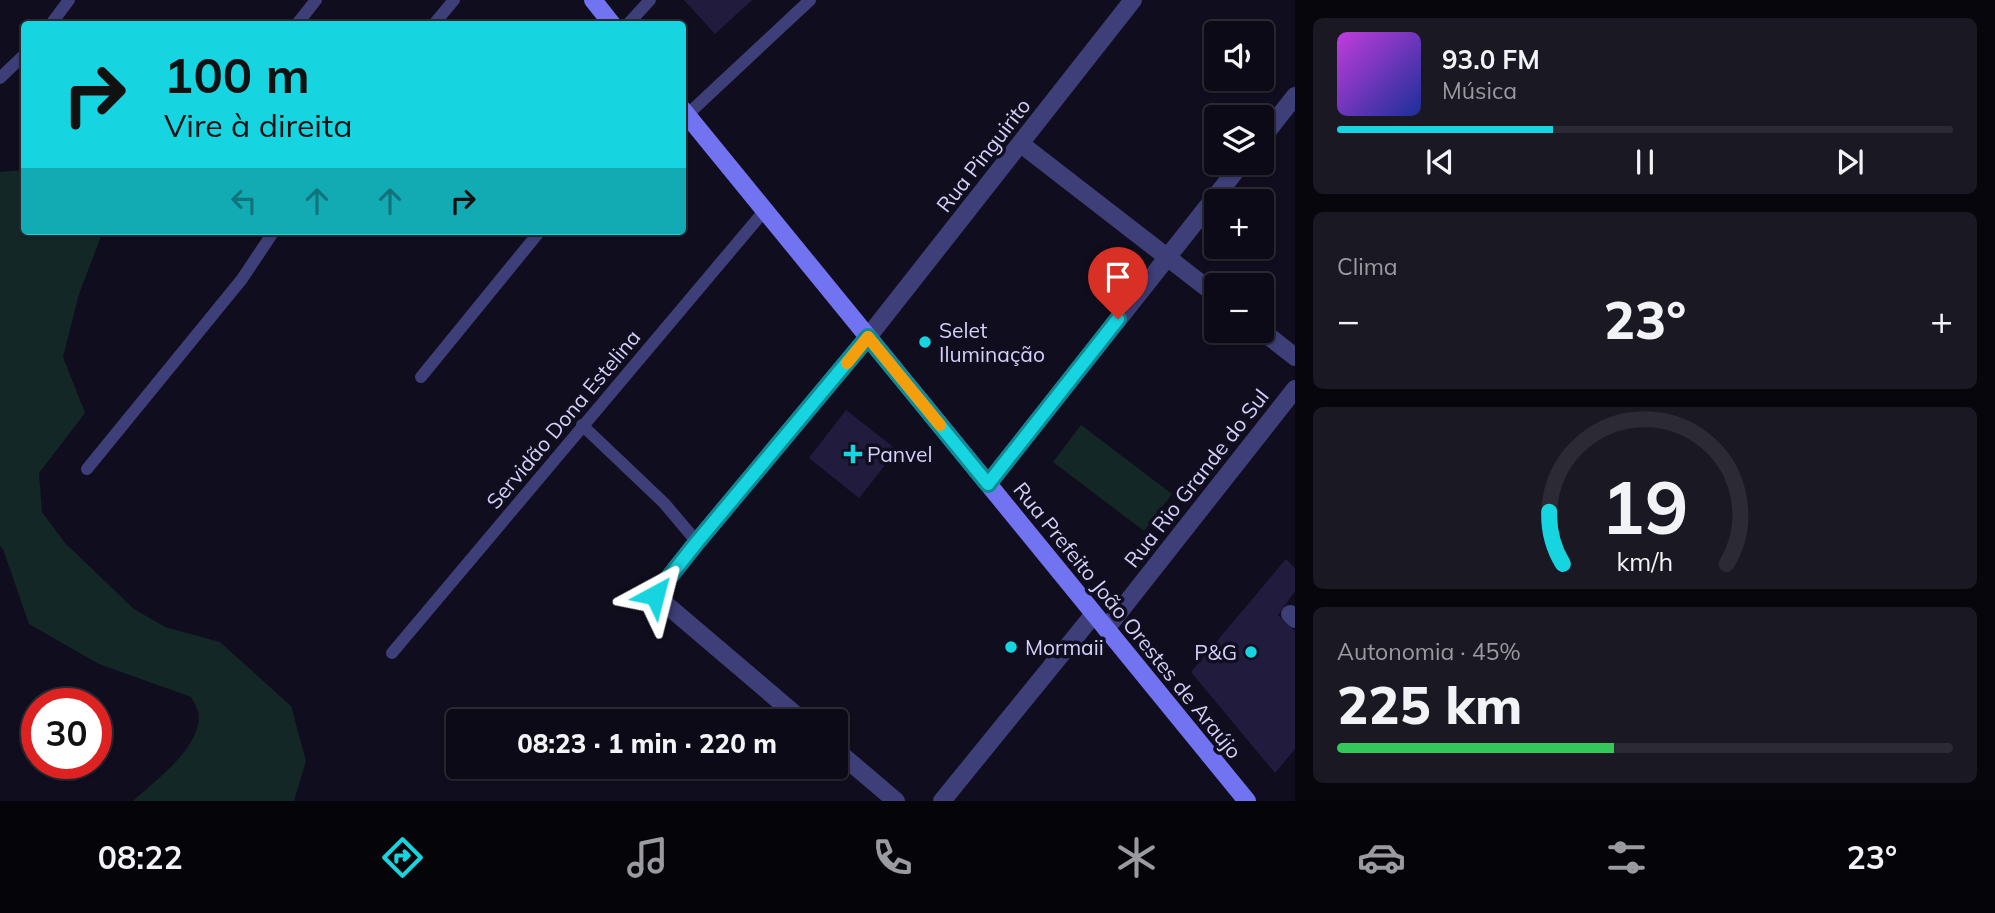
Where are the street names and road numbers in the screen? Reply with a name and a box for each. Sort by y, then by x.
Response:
street label: Rua Pinguirito [930,93,1036,217]
street label: Servidão Dona Estelina [480,324,646,514]
street label: Rua Rio Grande do Sul [1118,384,1274,572]
street label: Rua Prefeito João Orestes de Araújo [1008,477,1248,763]

